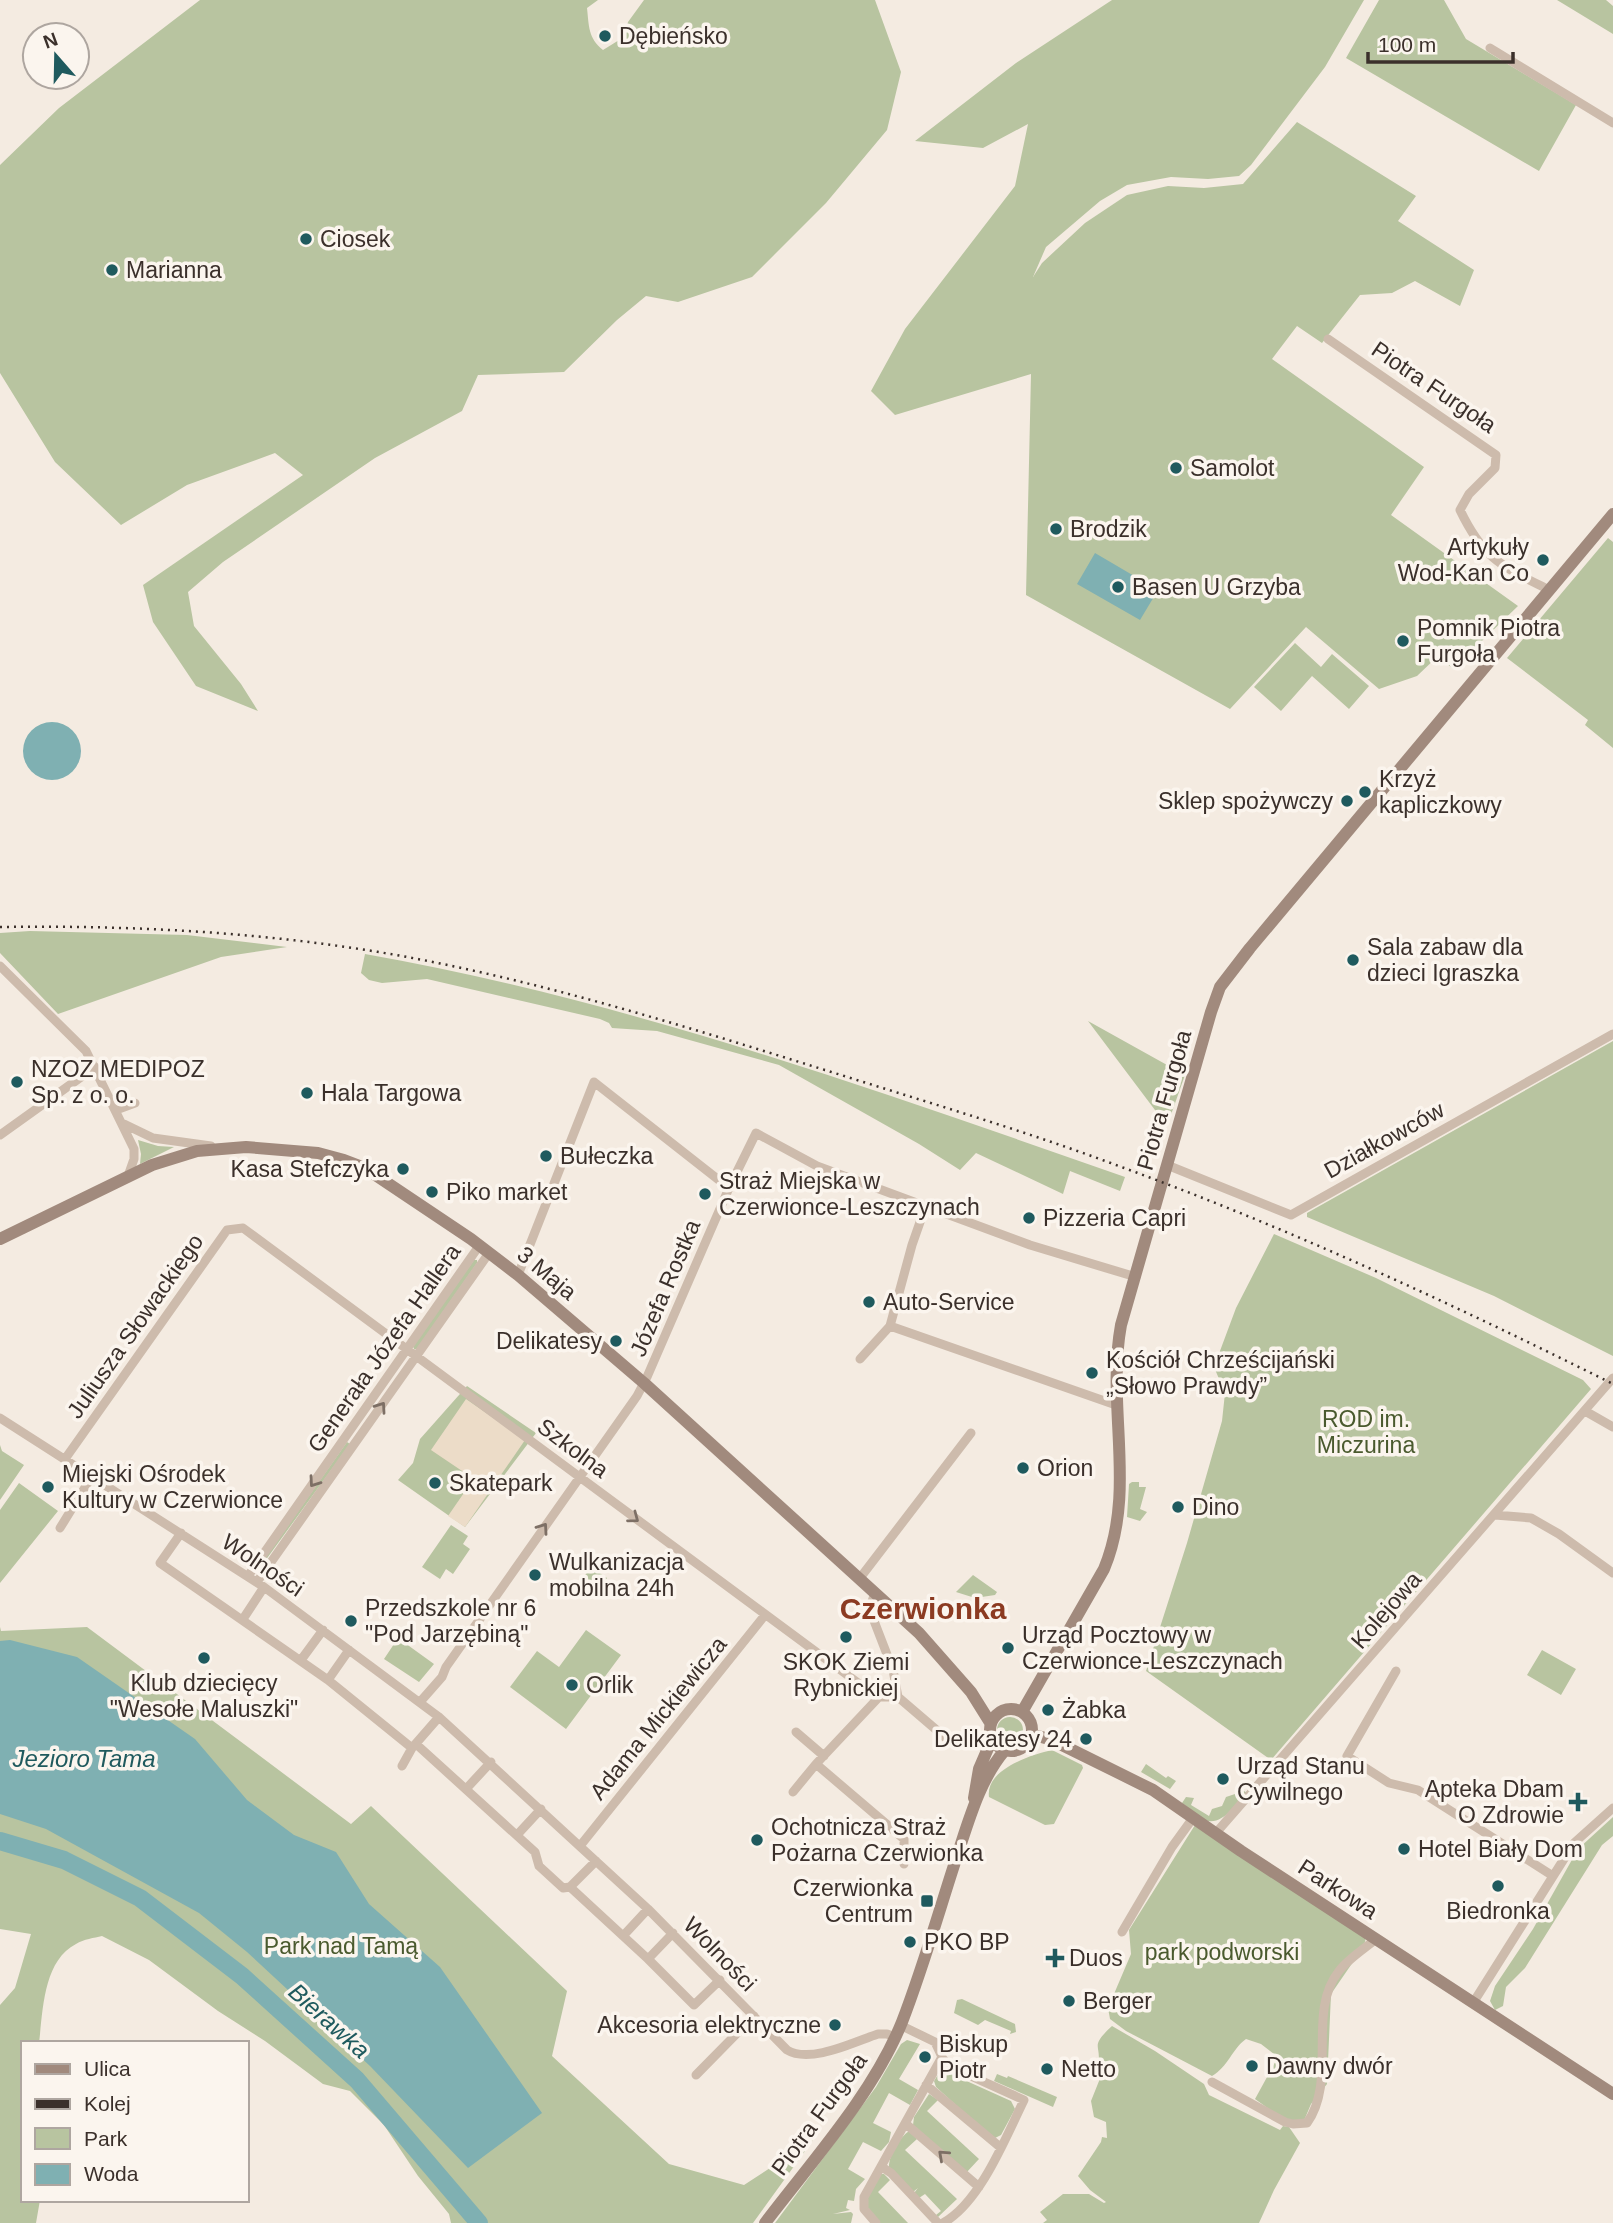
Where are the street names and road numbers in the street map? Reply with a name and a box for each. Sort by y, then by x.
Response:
street label: Piotra Furgoła [1367,336,1501,438]
street label: Piotra Furgoła [1132,1027,1196,1173]
street label: Działkowców [1320,1096,1449,1184]
street label: Józefa Rostka [625,1216,706,1360]
street label: Juliusza Słowackiego [62,1229,208,1423]
street label: Generała Józefa Hallera [302,1239,466,1457]
street label: 3 Maja [512,1241,582,1305]
street label: Szkolna [533,1413,614,1483]
street label: Wolności [217,1528,309,1602]
street label: Kolejowa [1346,1566,1427,1654]
street label: Adama Mickiewicza [584,1631,732,1805]
street label: Parkowa [1293,1854,1383,1924]
street label: Wolności [678,1912,762,1996]
street label: Piotra Furgoła [766,2048,872,2180]

